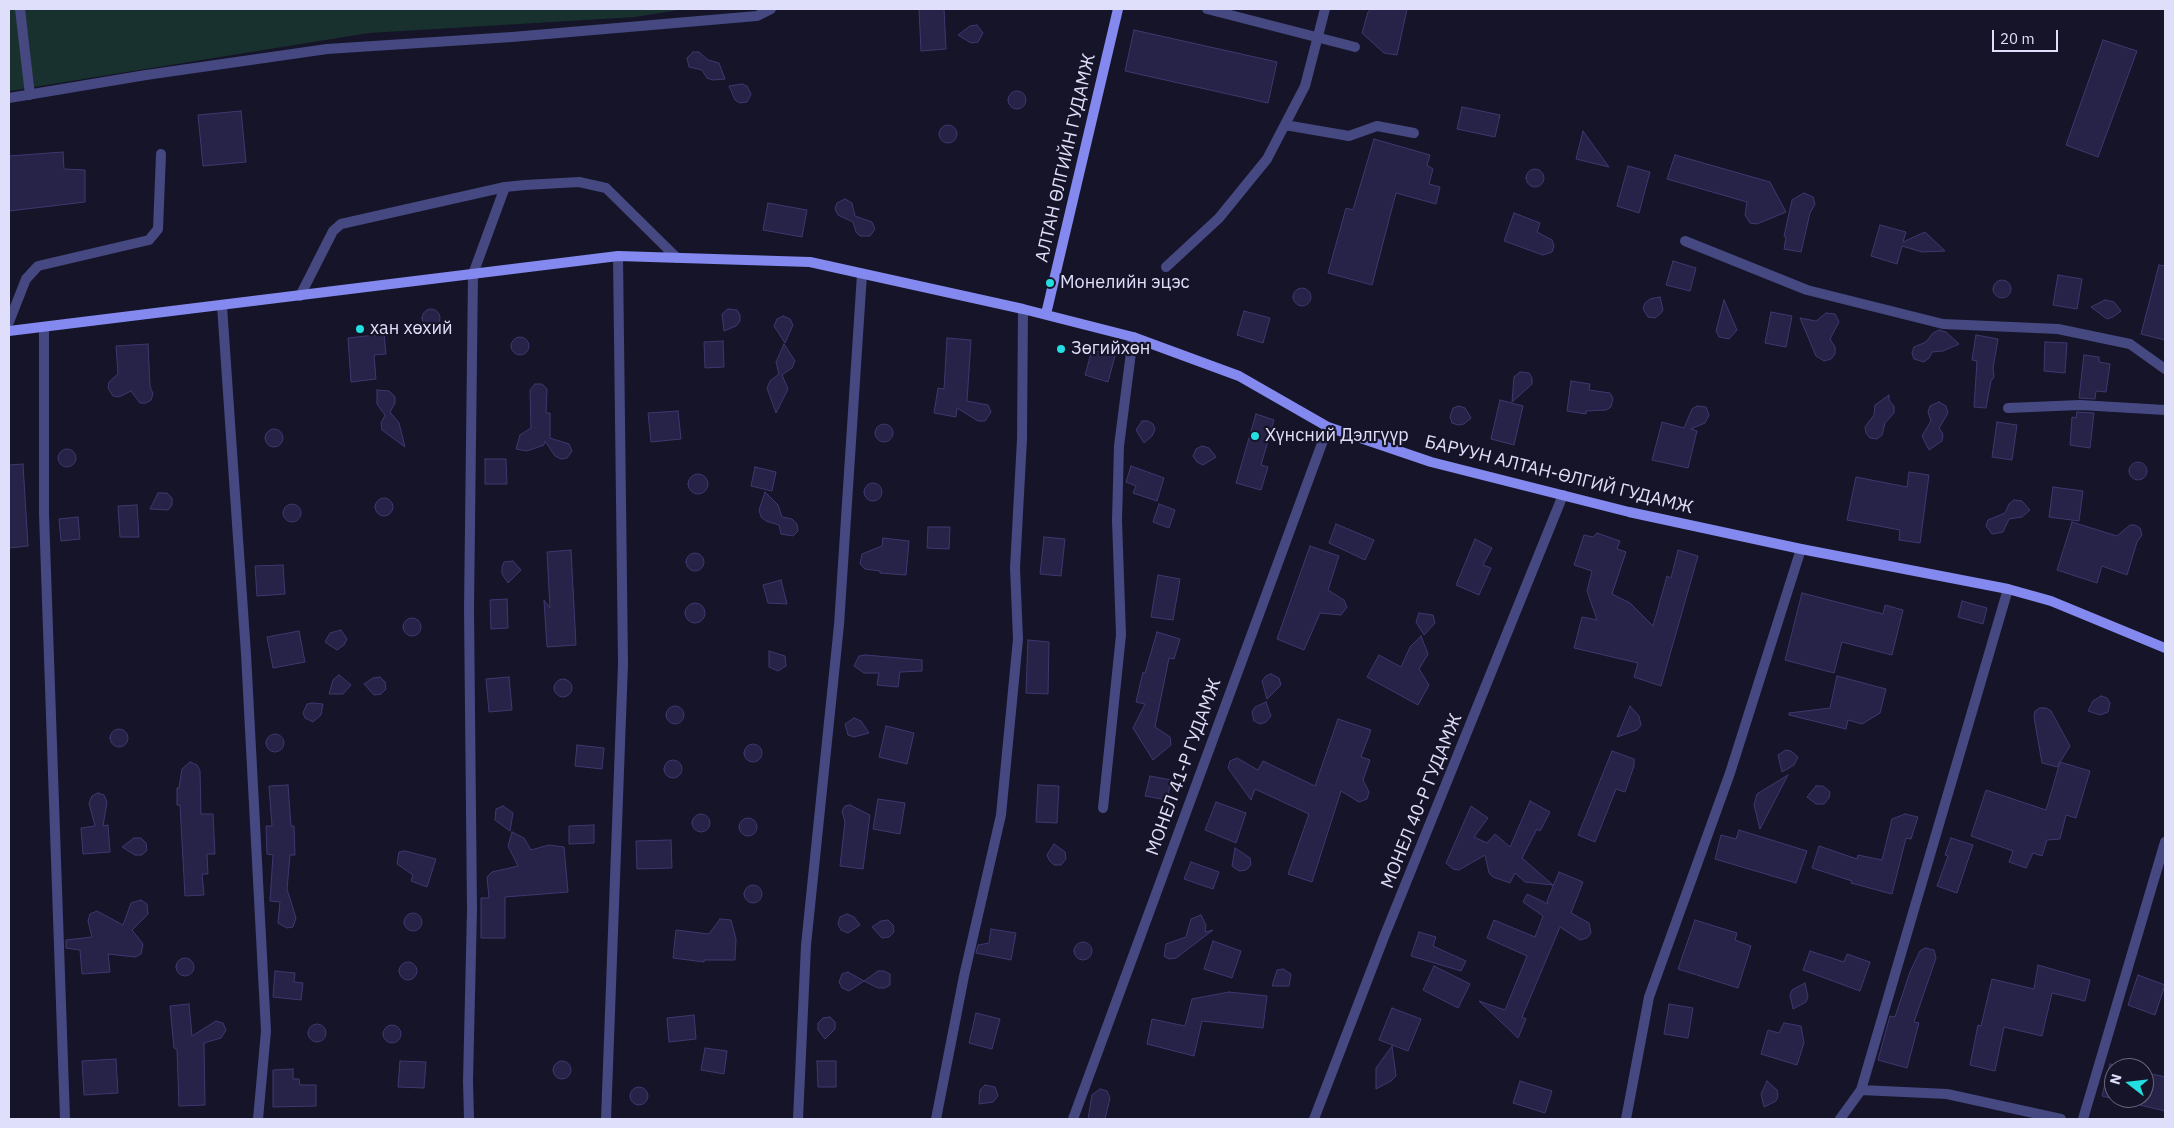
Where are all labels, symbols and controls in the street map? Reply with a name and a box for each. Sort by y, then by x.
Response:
scale bar [1994,20,2060,52]
text: 20 m [2000,29,2035,48]
street label: АЛТАН ӨЛГИЙН ГУДАМЖ [1031,52,1101,264]
place label: Монелийн эцэс [1060,272,1190,294]
marker: Монелийн эцэс [1044,277,1056,289]
place label: хан хөхий [370,318,453,340]
marker: хан хөхий [354,323,366,335]
place label: Зөгийхөн [1071,338,1150,360]
marker: Зөгийхөн [1055,343,1067,355]
place label: Хүнсний Дэлгүүр [1265,425,1409,447]
marker: Хүнсний Дэлгүүр [1249,430,1261,442]
street label: БАРУУН АЛТАН-ӨЛГИЙ ГУДАМЖ [1422,431,1696,519]
street label: МОНЕЛ 41-Р ГУДАМЖ [1142,676,1226,858]
street label: МОНЕЛ 40-Р ГУДАМЖ [1377,710,1467,892]
north arrow [2104,1058,2154,1108]
text: N [2105,1072,2126,1087]

